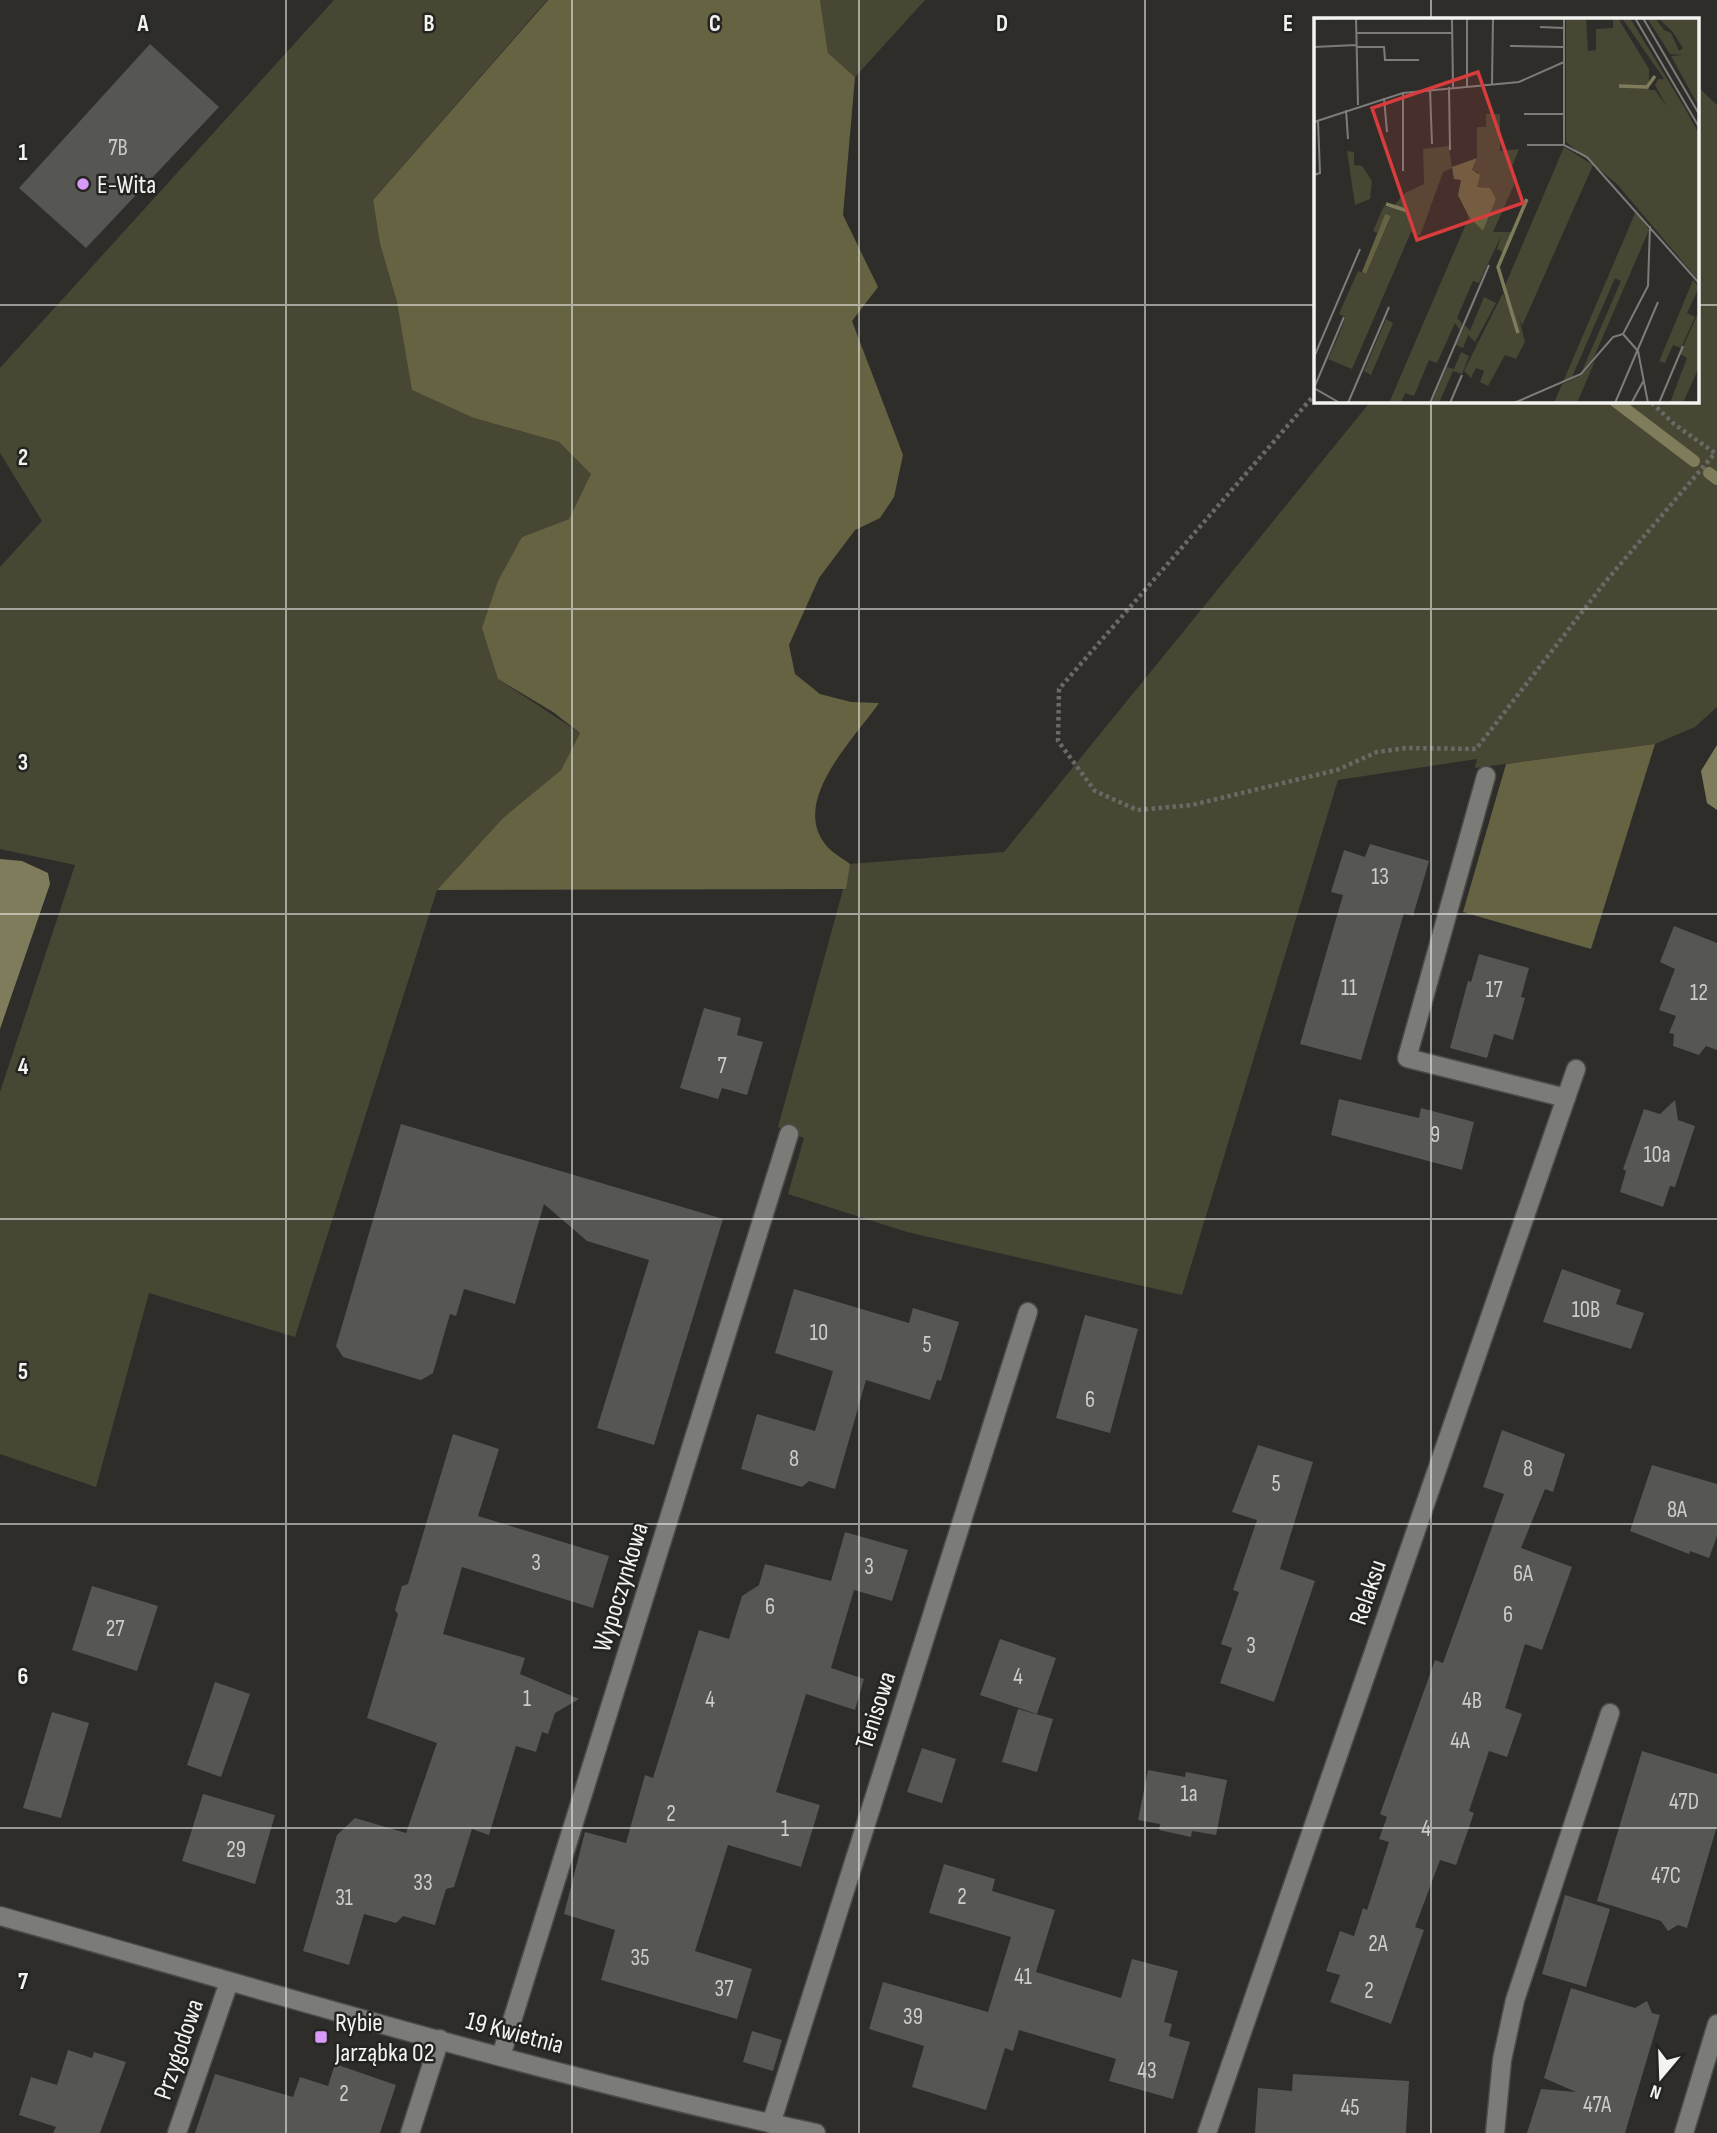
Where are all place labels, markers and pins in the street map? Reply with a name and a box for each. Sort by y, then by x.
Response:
place label: E-Wita [97,170,156,201]
marker: E-Wita [75,176,91,192]
place label: Rybie Jarząbka 02 [334,2008,434,2069]
marker: Rybie Jarząbka 02 [313,2029,329,2045]

